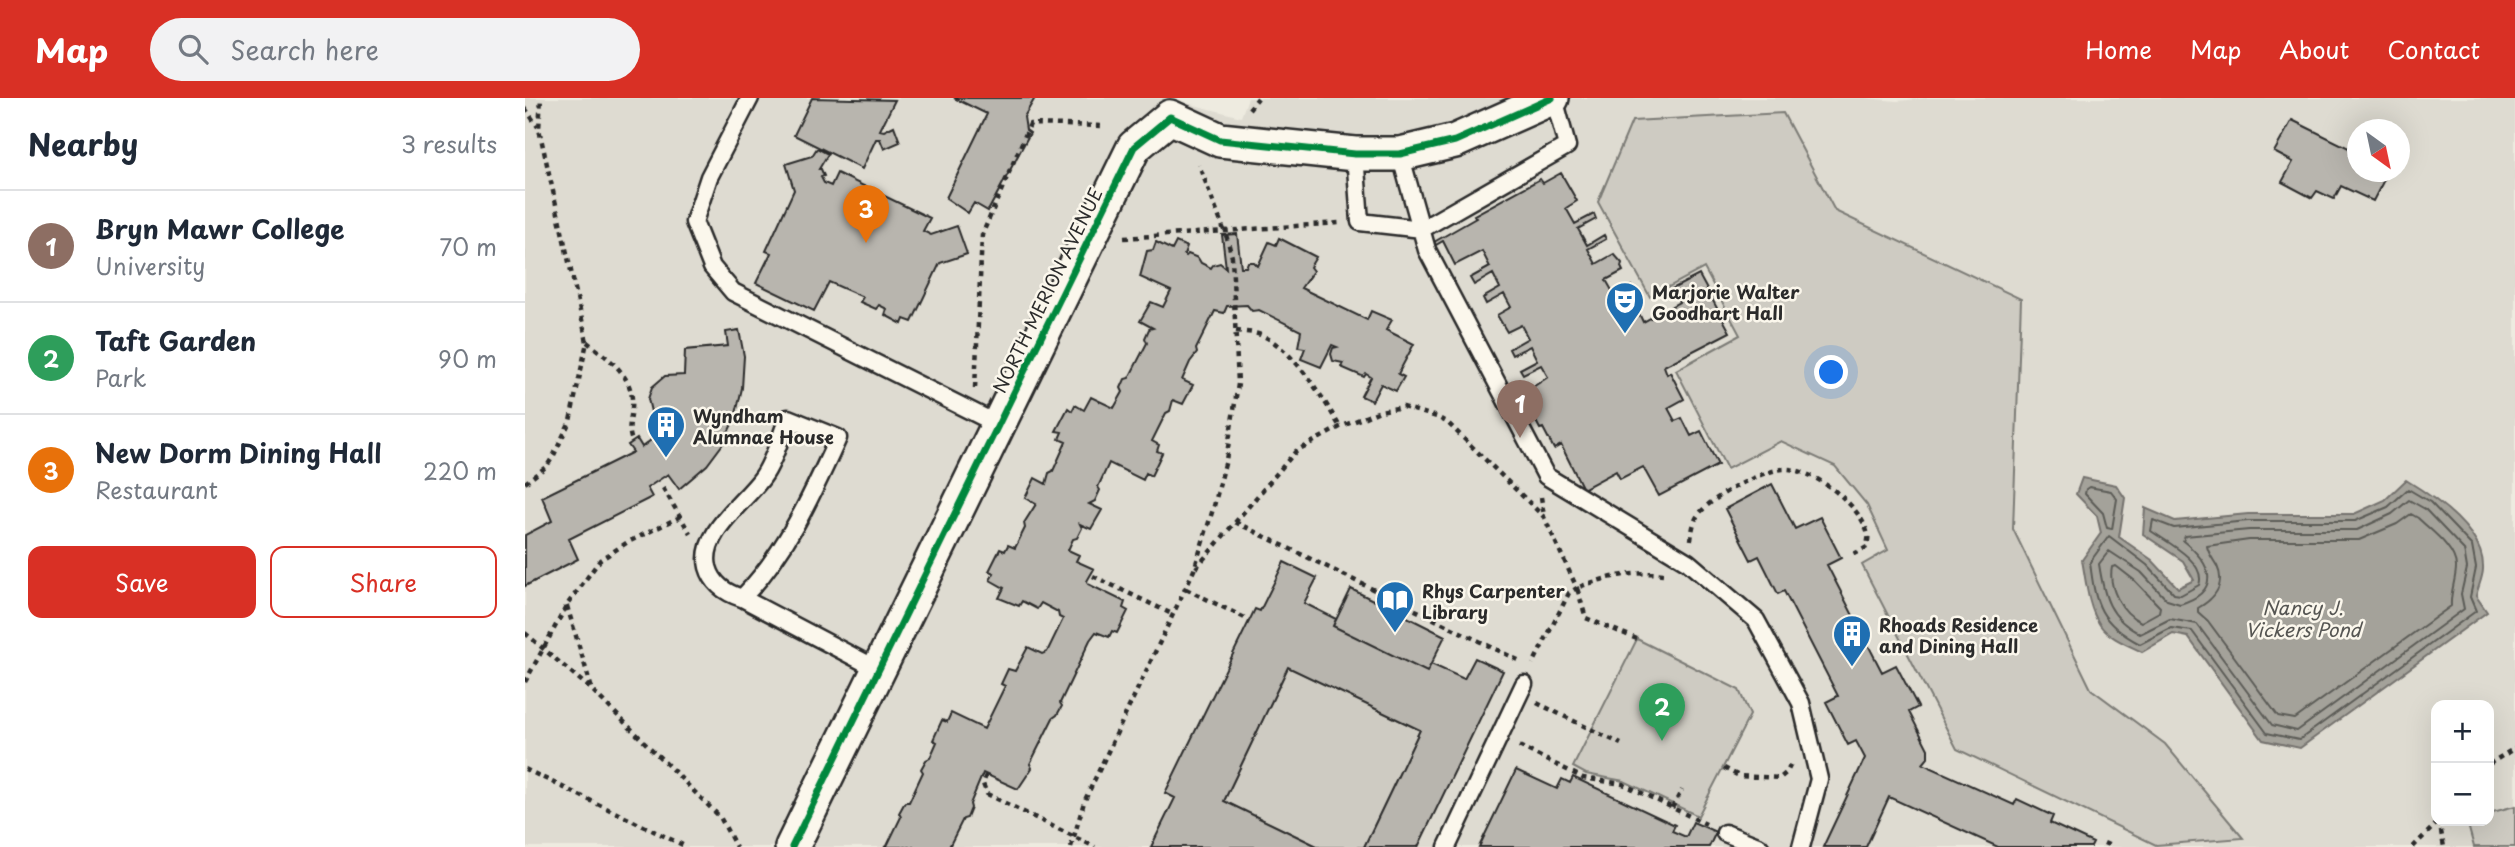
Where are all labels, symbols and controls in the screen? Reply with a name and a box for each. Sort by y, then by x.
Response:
search box [150,18,640,81]
text: Map [35,24,108,74]
icon: search [174,30,212,68]
text: Search here [230,30,379,69]
text: Home [2085,31,2152,67]
text: Map [2190,31,2241,67]
text: About [2279,31,2349,67]
text: Contact [2387,31,2480,67]
north arrow [2347,119,2410,182]
text: Nearby [28,121,138,166]
text: 3 results [401,126,497,161]
street label: NORTH MERION AVENUE [985,183,1109,397]
pin: 3 [843,185,889,243]
text: Bryn Mawr College [95,209,344,248]
text: 1 [46,229,57,264]
text: 70 m [439,229,497,264]
text: University [95,248,205,283]
place label: Marjorie Walter Goodhart Hall [1652,278,1800,326]
theatre icon: Marjorie Walter Goodhart Hall [1604,280,1646,335]
text: Taft Garden [95,321,256,360]
text: 2 [43,341,59,376]
text: 90 m [438,341,497,376]
your location [1814,355,1848,389]
text: Park [95,360,146,395]
pin: 1 [1497,380,1543,438]
place label: Wyndham Alumnae House [693,402,834,450]
building icon: Wyndham Alumnae House [645,404,687,459]
text: New Dorm Dining Hall [95,433,381,472]
text: 3 [43,453,59,488]
text: 220 m [423,453,497,488]
text: Restaurant [95,472,218,507]
button: Save [28,546,256,618]
button: Share [270,546,497,618]
place label: Rhys Carpenter Library [1422,577,1565,625]
library icon: Rhys Carpenter Library [1374,579,1416,634]
water label: Nancy J. Vickers Pond [2245,593,2364,643]
place label: Rhoads Residence and Dining Hall [1879,611,2038,659]
building icon: Rhoads Residence and Dining Hall [1831,613,1873,668]
pin: 2 [1639,683,1685,741]
map controls [2431,700,2494,826]
button: + [2431,700,2494,763]
button: − [2431,763,2494,826]

